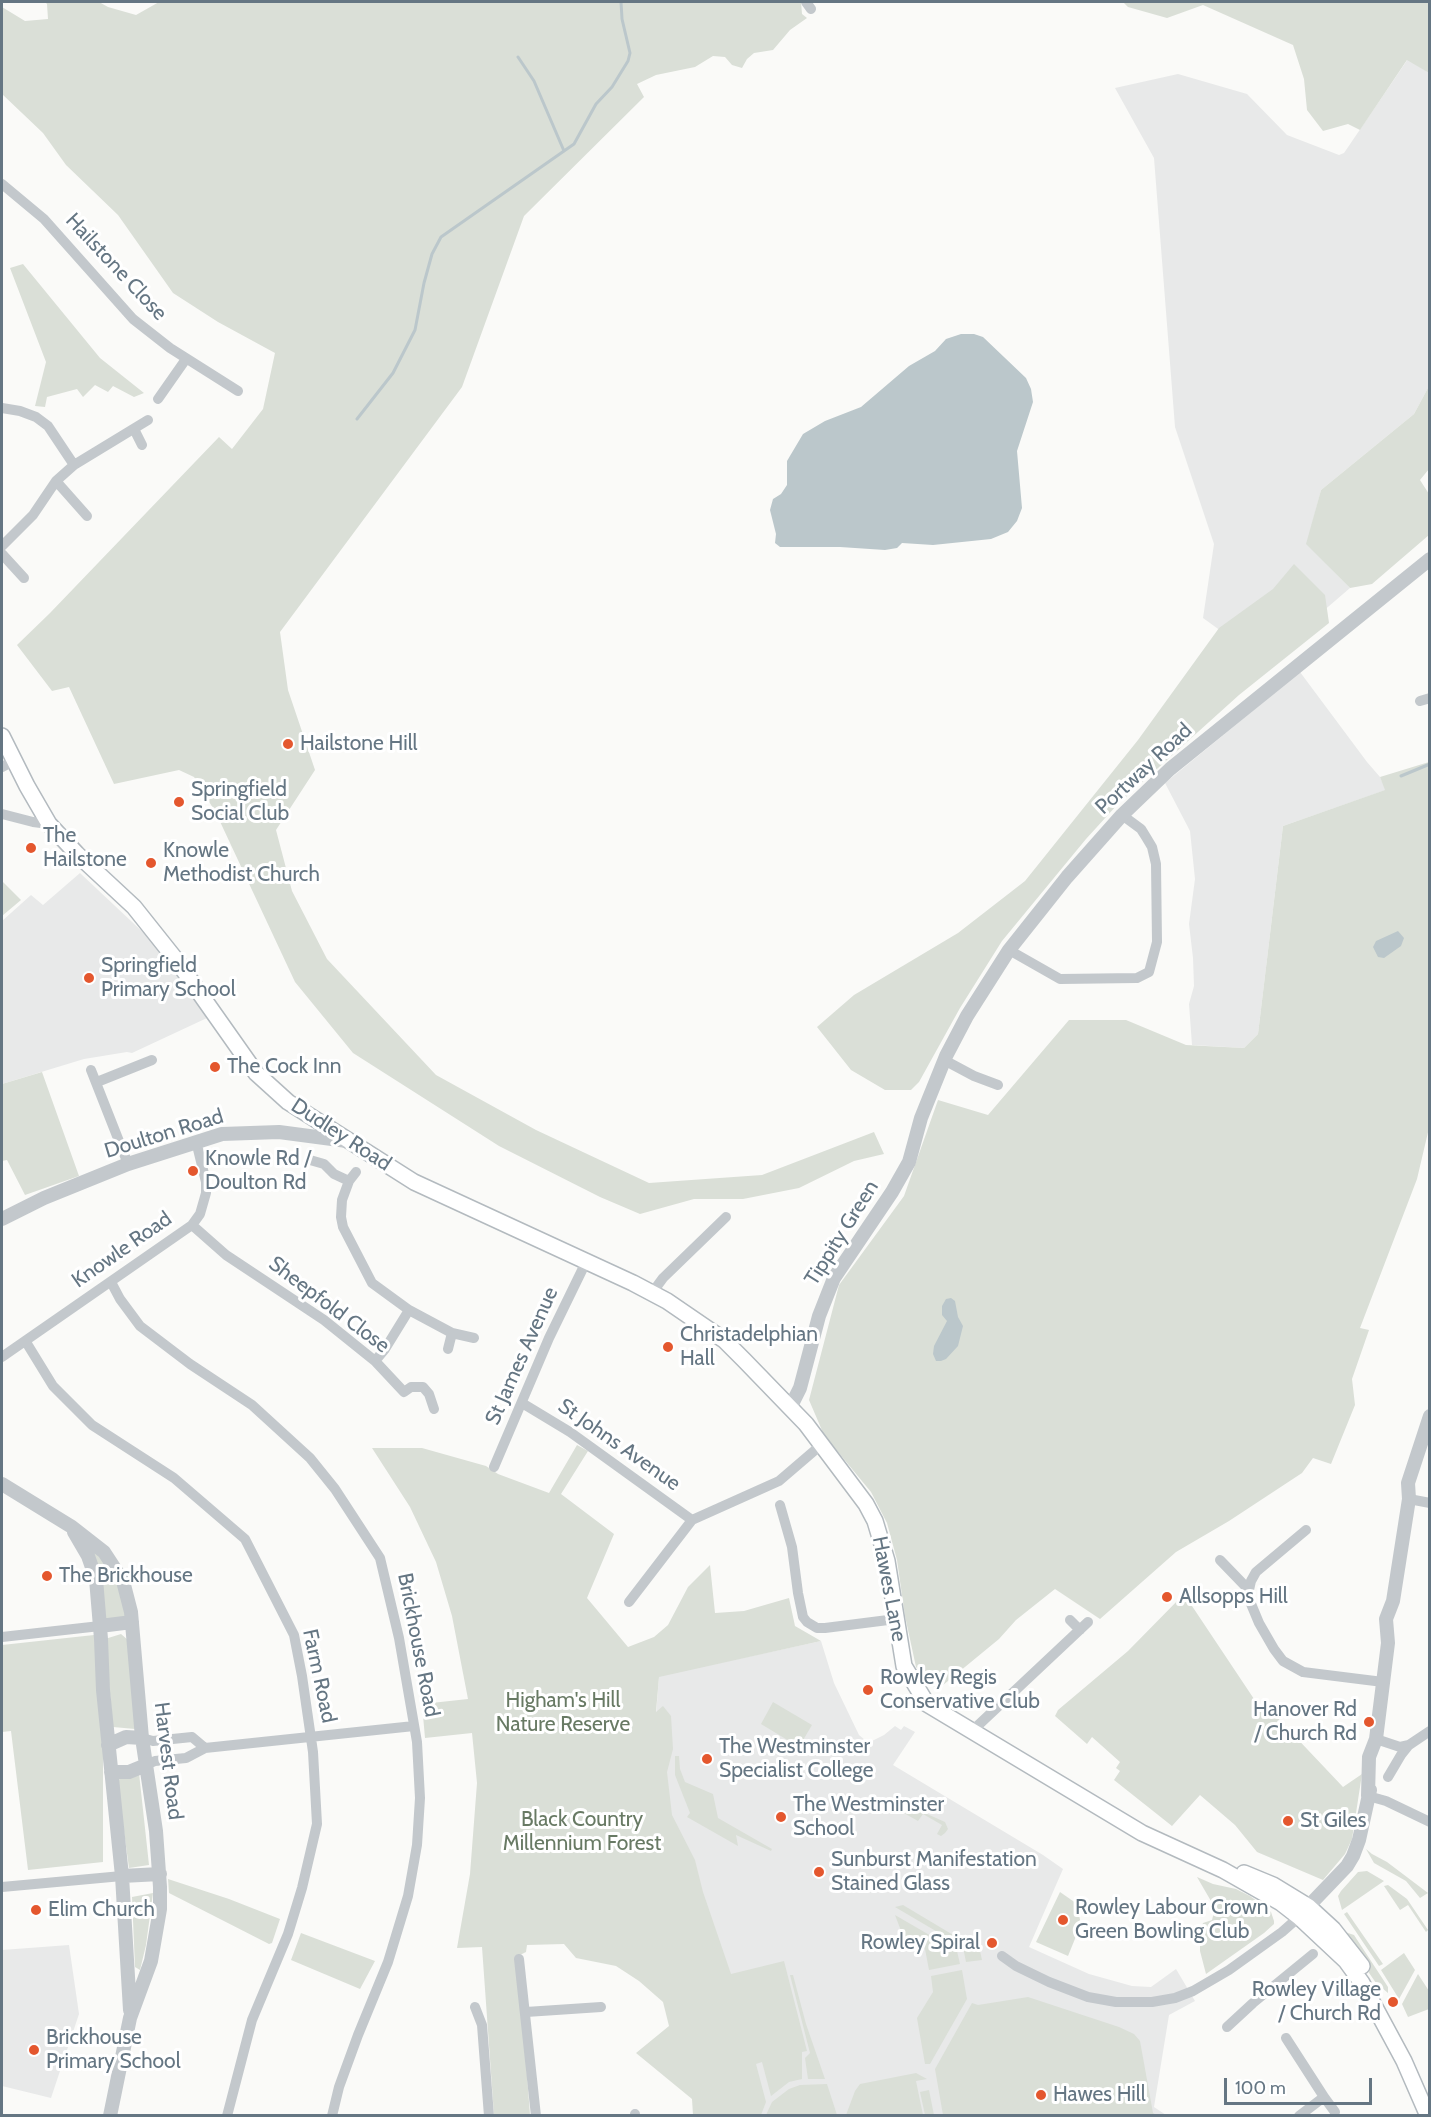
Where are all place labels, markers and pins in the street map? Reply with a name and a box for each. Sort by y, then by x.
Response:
place label: Hailstone Hill [300,731,418,757]
marker: Hailstone Hill [281,737,295,751]
place label: Springfield Social Club [191,777,289,827]
marker: Springfield Social Club [172,795,186,809]
place label: The Hailstone [43,823,127,873]
place label: Knowle Methodist Church [163,838,320,888]
marker: The Hailstone [24,841,38,855]
marker: Knowle Methodist Church [144,856,158,870]
place label: Springfield Primary School [101,953,236,1003]
marker: Springfield Primary School [82,971,96,985]
place label: The Cock Inn [227,1054,341,1080]
marker: The Cock Inn [208,1060,222,1074]
place label: Knowle Rd / Doulton Rd [205,1146,311,1196]
marker: Knowle Rd / Doulton Rd [186,1164,200,1178]
place label: Christadelphian Hall [680,1322,818,1372]
marker: Christadelphian Hall [661,1340,675,1354]
place label: The Brickhouse [59,1563,193,1589]
marker: The Brickhouse [40,1569,54,1583]
place label: Allsopps Hill [1179,1584,1288,1610]
marker: Allsopps Hill [1160,1590,1174,1604]
place label: Rowley Regis Conservative Club [880,1665,1040,1715]
marker: Rowley Regis Conservative Club [861,1683,875,1697]
place label: Hanover Rd / Church Rd [1253,1697,1357,1747]
marker: Hanover Rd / Church Rd [1362,1715,1376,1729]
place label: The Westminster Specialist College [719,1734,874,1784]
marker: The Westminster Specialist College [700,1752,714,1766]
place label: The Westminster School [793,1792,944,1842]
place label: St Giles [1300,1808,1366,1834]
marker: The Westminster School [774,1810,788,1824]
marker: St Giles [1281,1814,1295,1828]
place label: Sunburst Manifestation Stained Glass [831,1847,1037,1897]
marker: Sunburst Manifestation Stained Glass [812,1865,826,1879]
place label: Rowley Labour Crown Green Bowling Club [1075,1895,1268,1945]
place label: Elim Church [48,1897,155,1923]
marker: Elim Church [29,1903,43,1917]
marker: Rowley Labour Crown Green Bowling Club [1056,1913,1070,1927]
place label: Rowley Spiral [860,1930,980,1956]
marker: Rowley Spiral [985,1936,999,1950]
place label: Rowley Village / Church Rd [1252,1977,1381,2027]
marker: Rowley Village / Church Rd [1386,1995,1400,2009]
place label: Brickhouse Primary School [46,2025,181,2075]
marker: Brickhouse Primary School [27,2043,41,2057]
place label: Hawes Hill [1053,2082,1146,2108]
marker: Hawes Hill [1034,2088,1048,2102]

